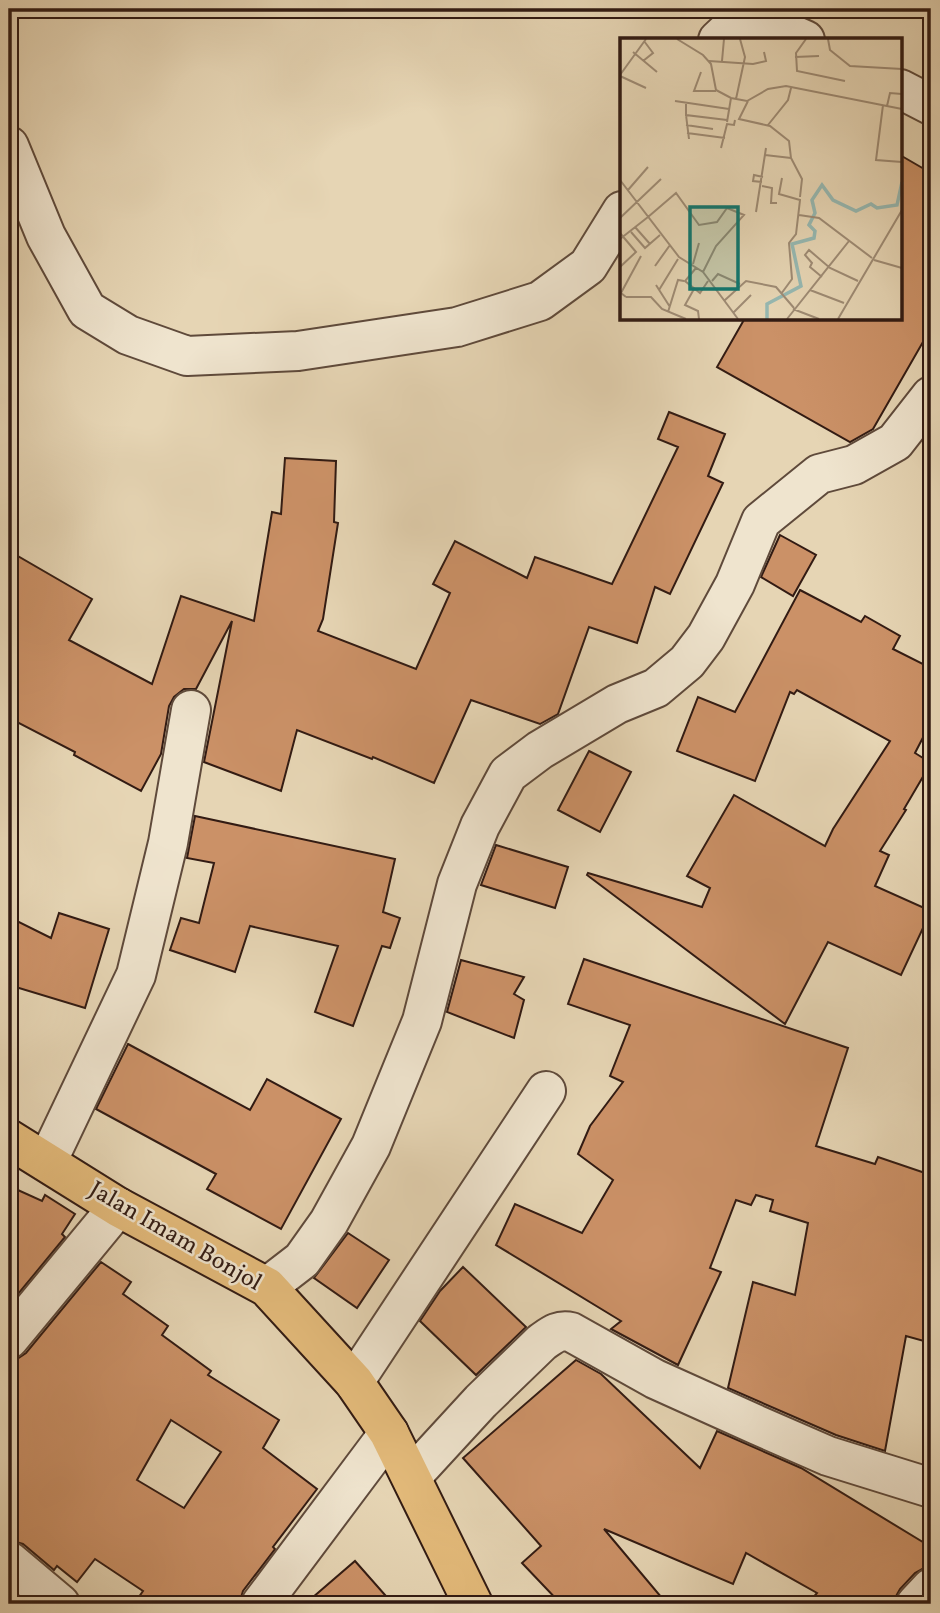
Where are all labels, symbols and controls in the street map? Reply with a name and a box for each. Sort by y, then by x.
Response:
inset map [620,38,902,320]
street label: Jalan Imam Bonjol [82,1174,268,1300]

